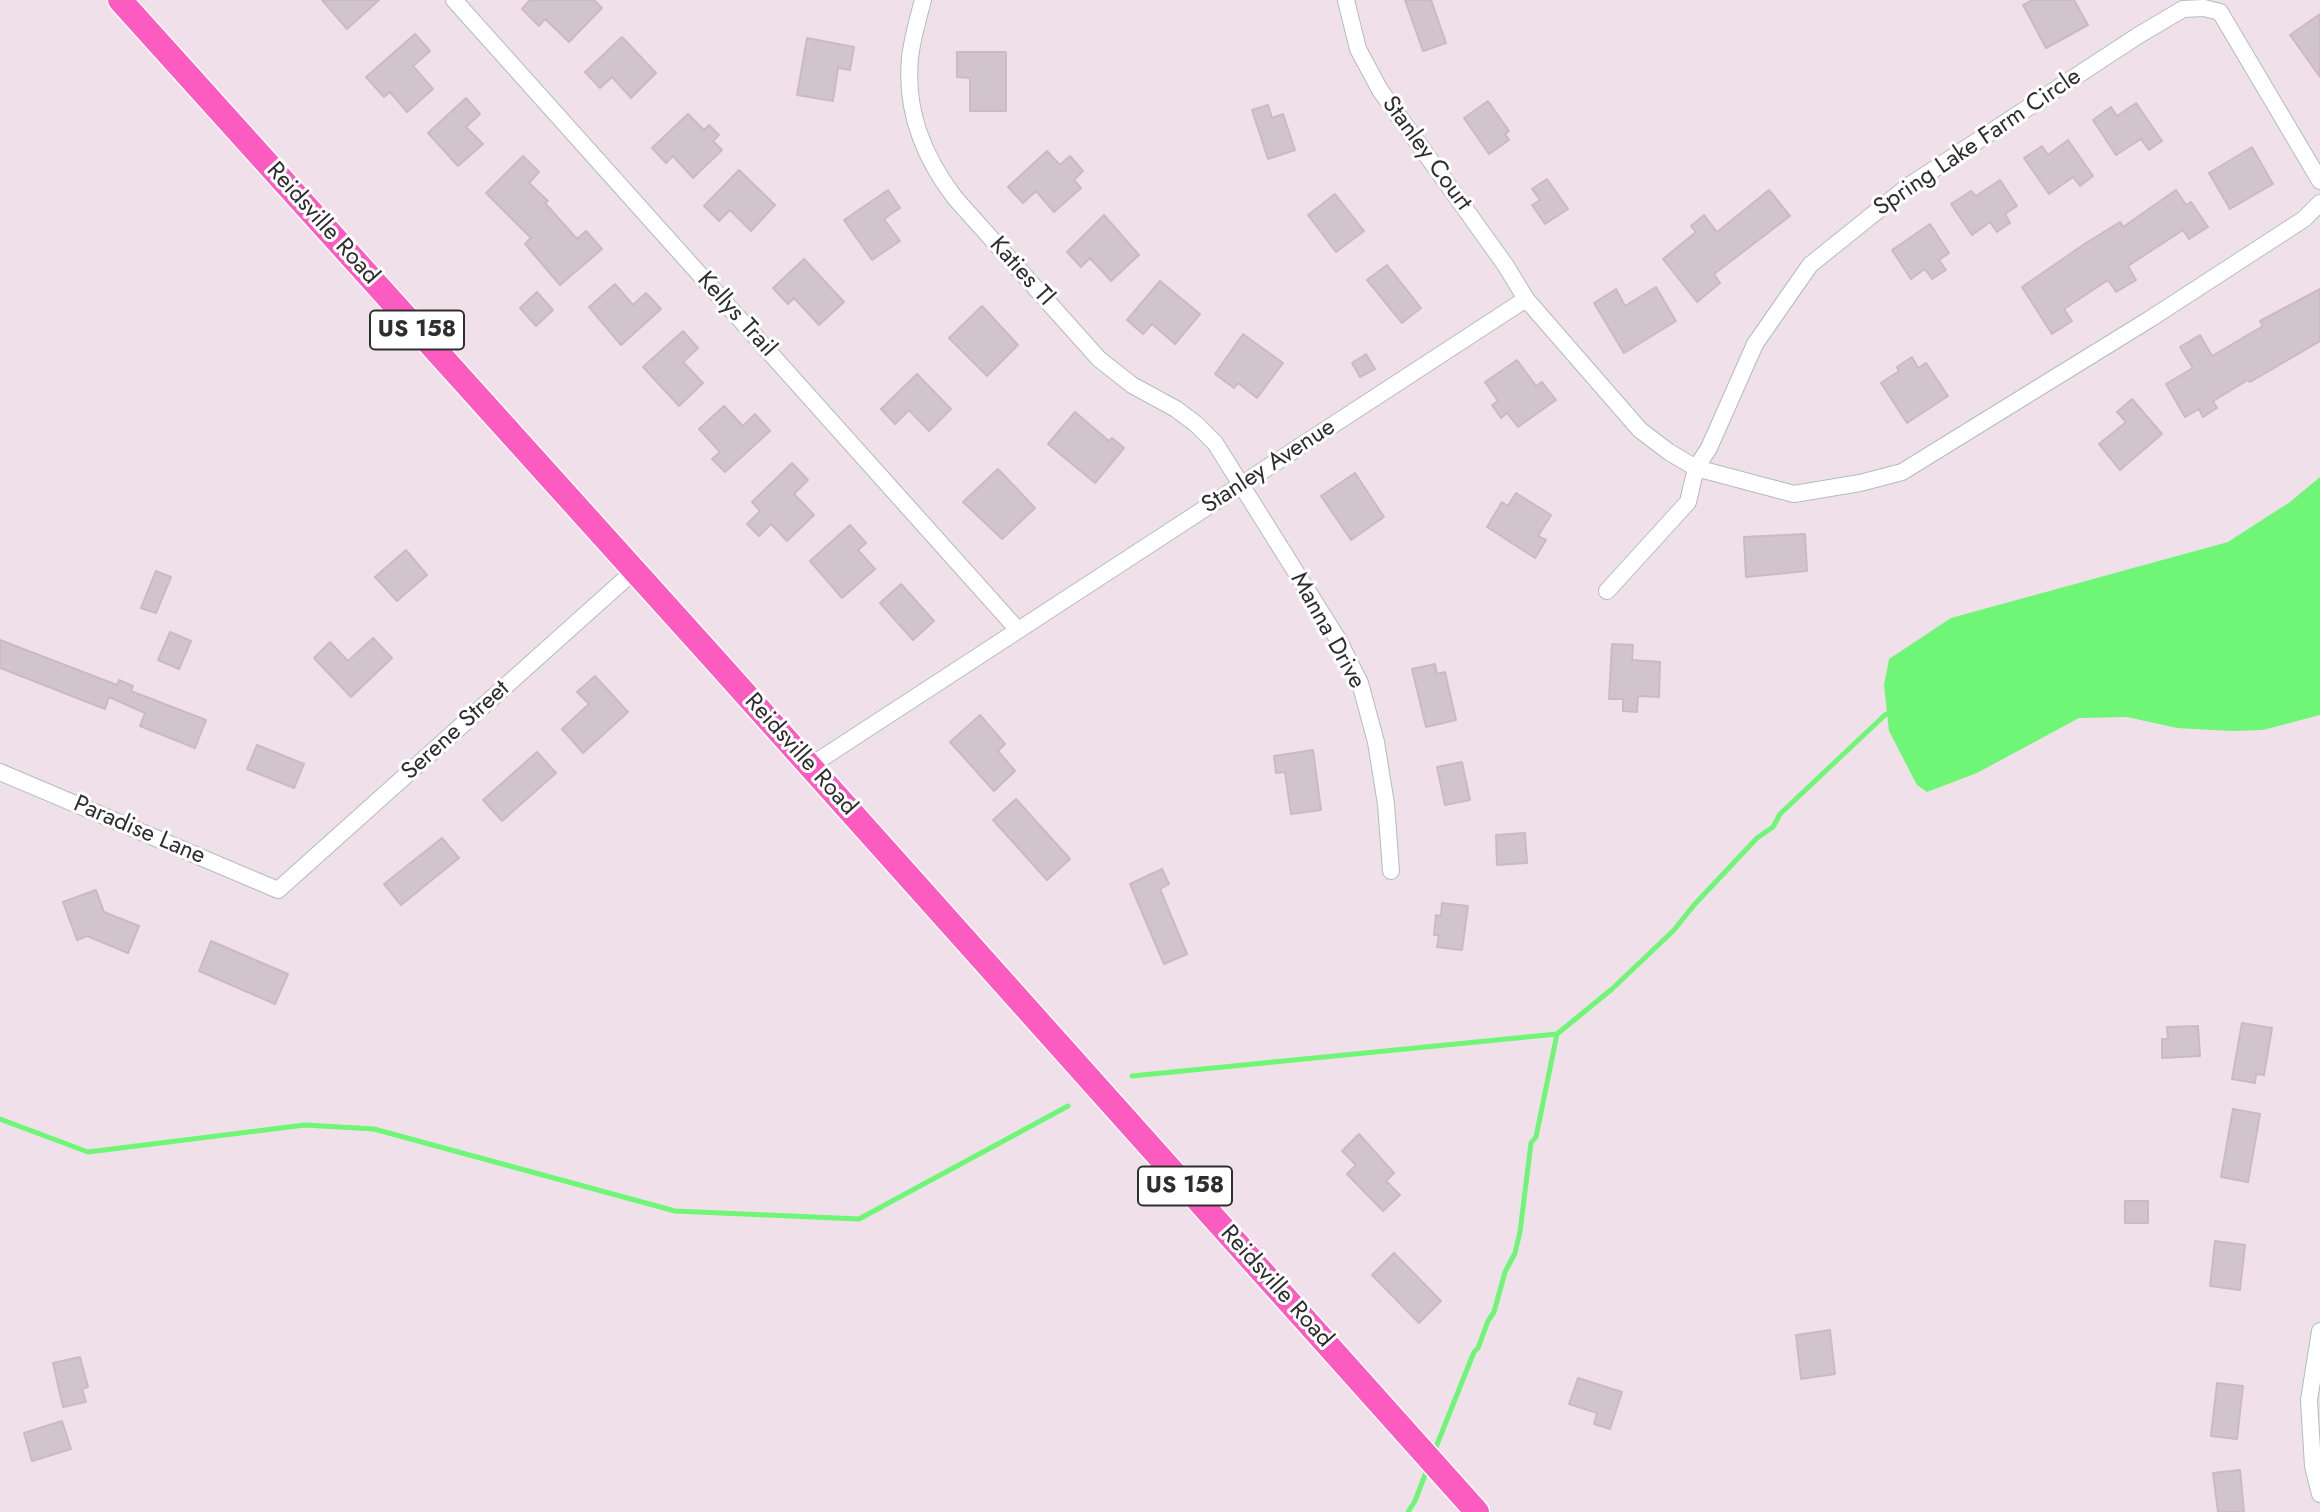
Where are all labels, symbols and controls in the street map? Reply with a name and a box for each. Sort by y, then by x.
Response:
street label: Spring Lake Farm Circle [1869,63,2087,223]
street label: Stanley Court [1375,91,1477,217]
street label: Reidsville Road [260,157,384,291]
street label: Katies Tl [983,232,1059,312]
street label: Kellys Trail [690,267,782,363]
road number: US 158 [370,310,464,350]
street label: Stanley Avenue [1197,413,1341,521]
street label: Manna Drive [1283,568,1371,694]
street label: Serene Street [396,675,516,787]
street label: Reidsville Road [738,688,862,822]
street label: Paradise Lane [69,790,209,872]
road number: US 158 [1138,1166,1232,1205]
street label: Reidsville Road [1214,1220,1338,1354]

